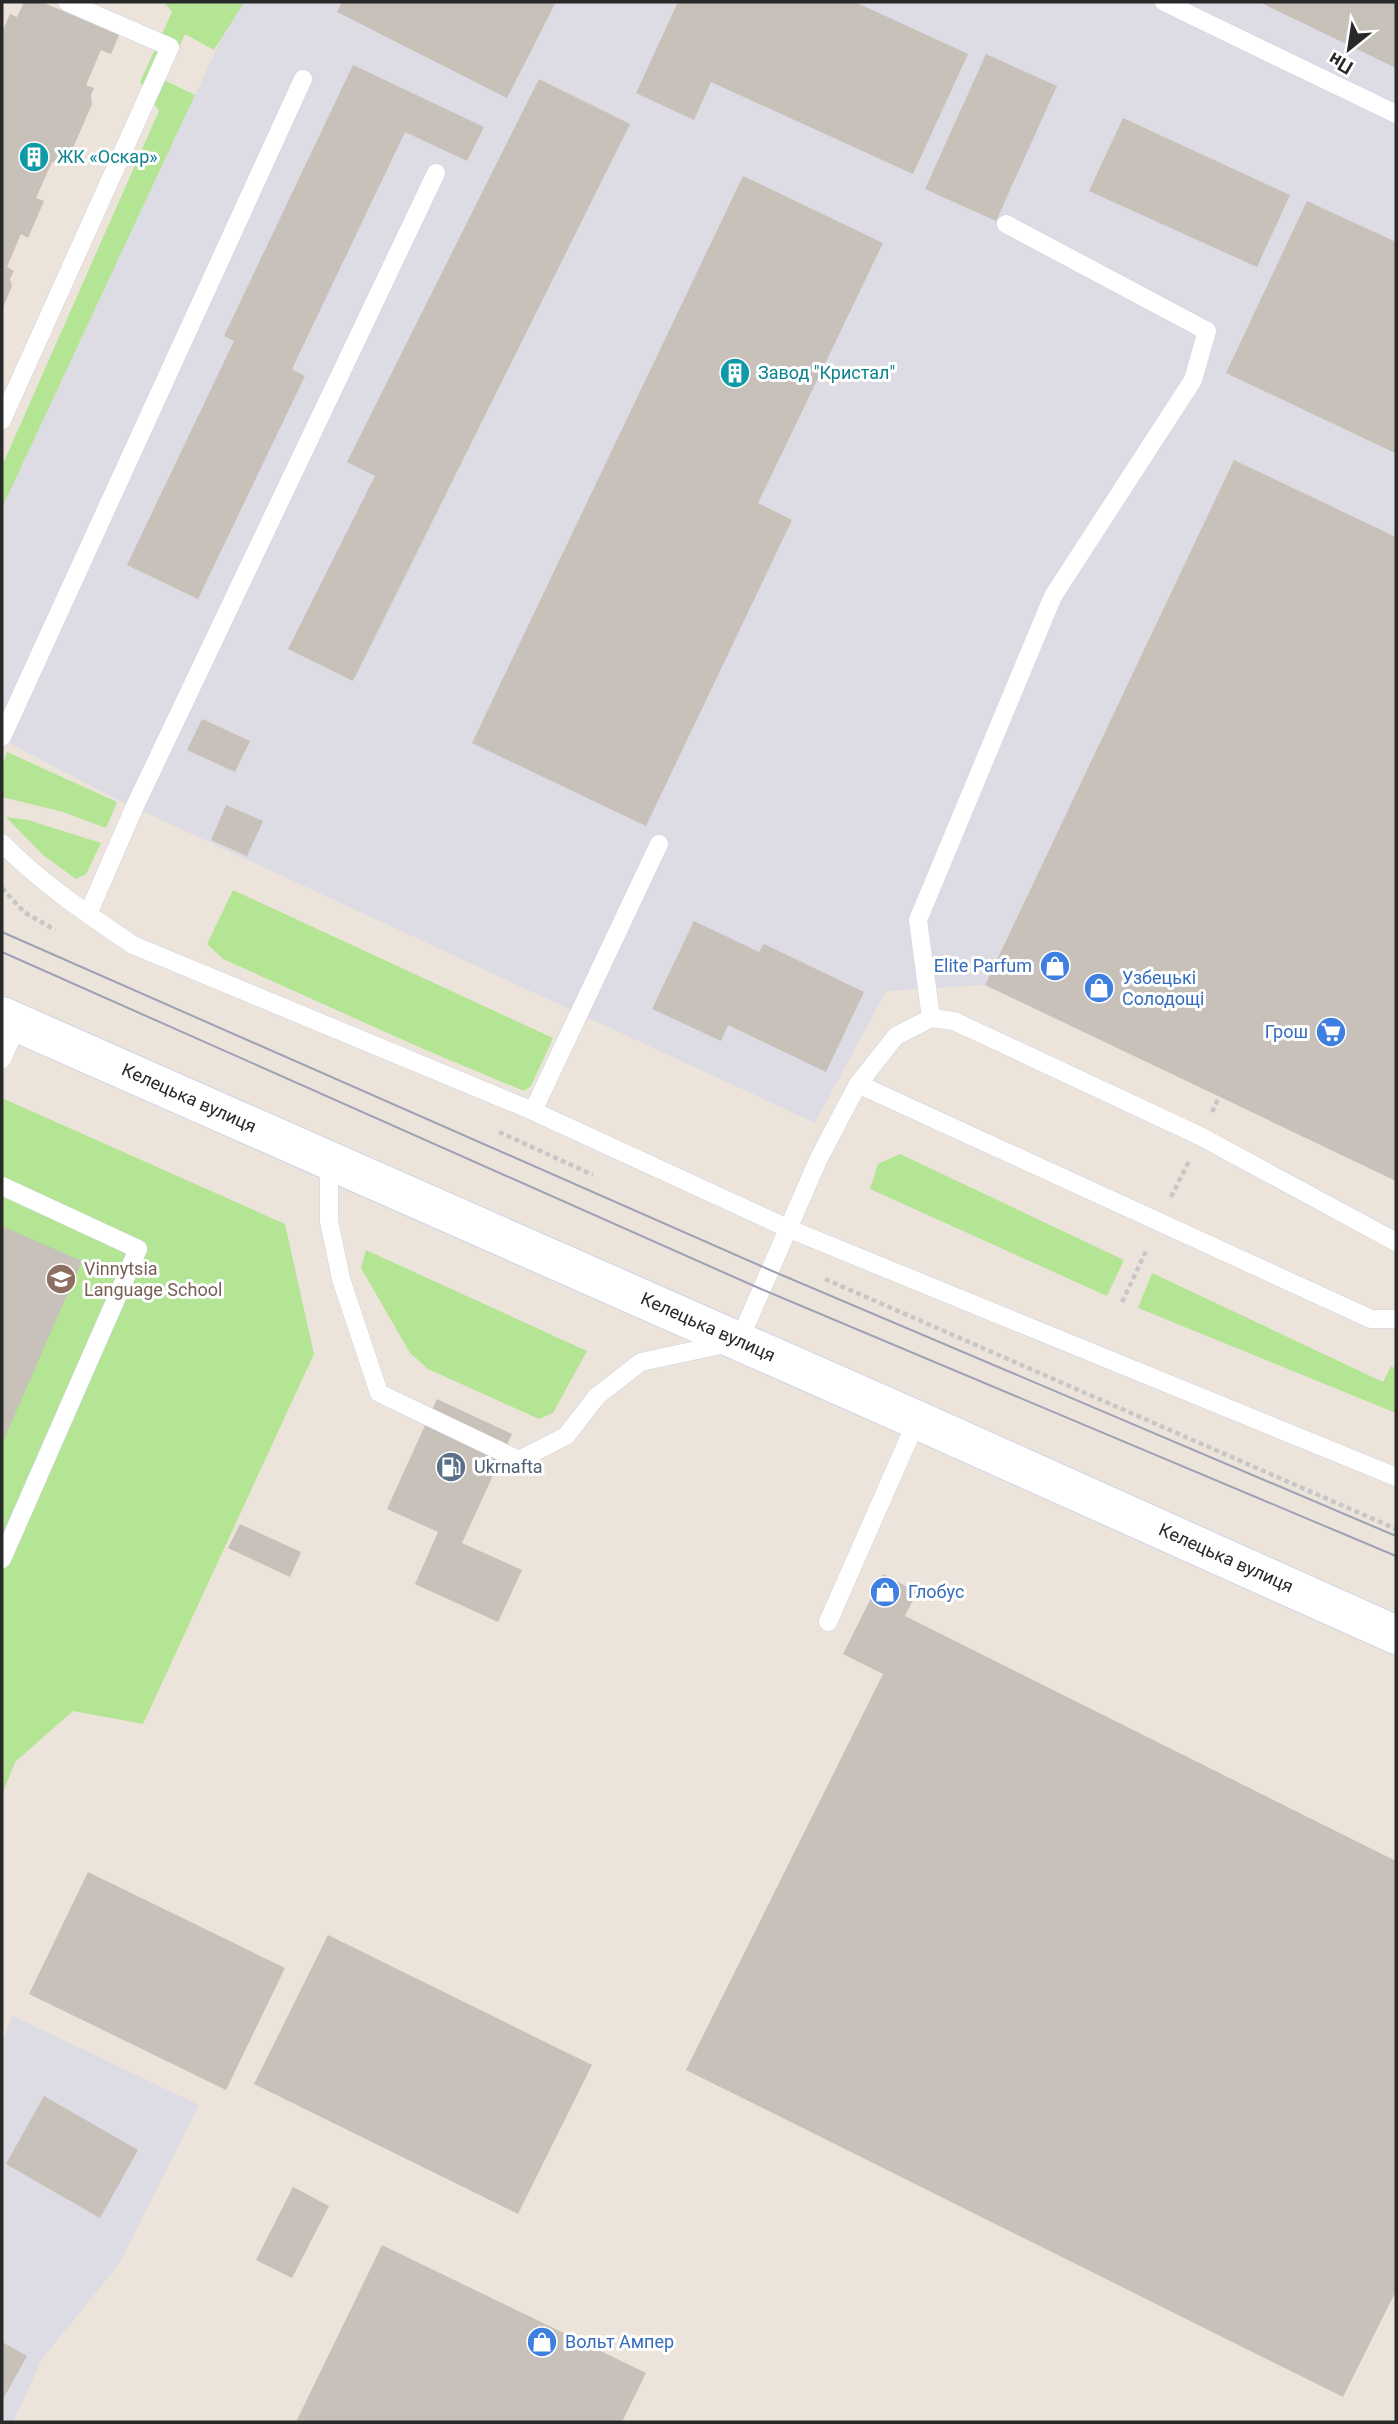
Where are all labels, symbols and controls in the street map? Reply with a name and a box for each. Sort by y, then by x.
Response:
north arrow [1314,14,1384,84]
text: Пн [1325,47,1357,79]
building icon: ЖК «Оскар» [17,140,51,174]
place label: ЖК «Оскар» [57,146,158,167]
building icon: Завод "Кристал" [718,356,752,390]
place label: Завод "Кристал" [758,362,895,383]
shop icon: Elite Parfum [1038,949,1072,983]
place label: Elite Parfum [934,955,1032,976]
place label: Узбецькі Солодощі [1122,967,1204,1009]
shop icon: Узбецькі Солодощі [1082,971,1116,1005]
supermarket icon: Грош [1314,1015,1348,1049]
place label: Грош [1265,1021,1308,1042]
street label: Келецька вулиця [119,1058,260,1137]
place label: Vinnytsia Language School [84,1258,222,1300]
school or university icon: Vinnytsia Language School [44,1262,78,1296]
street label: Келецька вулиця [638,1287,779,1366]
fuel station icon: Ukrnafta [434,1450,468,1484]
place label: Ukrnafta [474,1456,543,1477]
street label: Келецька вулиця [1156,1518,1297,1597]
shop icon: Глобус [868,1575,902,1609]
place label: Глобус [908,1581,964,1602]
shop icon: Вольт Ампер [525,2325,559,2359]
place label: Вольт Ампер [565,2331,674,2352]

